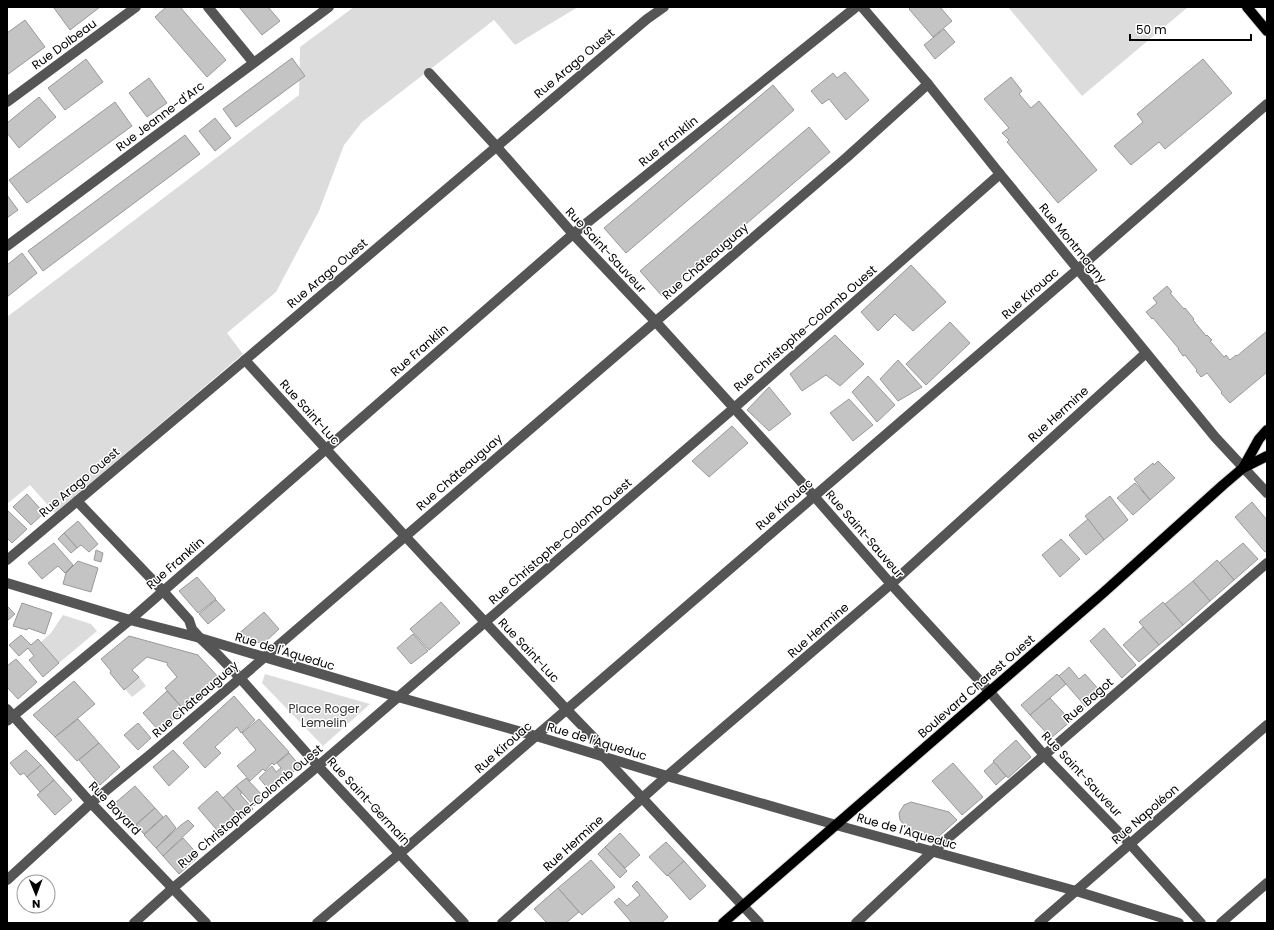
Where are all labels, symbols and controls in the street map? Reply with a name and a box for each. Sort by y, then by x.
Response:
street label: Rue Dolbeau [28,15,100,73]
scale bar [1130,16,1251,42]
text: 50 m [1136,21,1167,38]
street label: Rue Arago Ouest [530,24,618,102]
street label: Rue Jeanne-d'Arc [112,77,208,155]
street label: Rue Franklin [635,112,701,170]
street label: Rue Montmagny [1035,199,1111,287]
street label: Rue Saint-Sauveur [562,203,651,297]
street label: Rue Châteauguay [658,219,752,303]
street label: Rue Arago Ouest [283,234,371,312]
street label: Rue Christophe-Colomb Ouest [730,261,880,395]
street label: Rue Kirouac [998,263,1062,323]
street label: Rue Franklin [386,320,452,380]
street label: Rue Saint-Luc [276,376,344,448]
street label: Rue Hermine [1024,382,1092,446]
street label: Rue Châteauguay [412,430,506,514]
street label: Rue Arago Ouest [35,443,123,521]
street label: Rue Christophe-Colomb Ouest [485,474,635,608]
street label: Rue Kirouac [752,474,816,534]
street label: Rue Saint-Sauveur [822,486,908,582]
street label: Rue Franklin [142,533,208,593]
street label: Rue Hermine [784,599,852,661]
street label: Rue Saint-Luc [495,614,563,686]
street label: Rue de l'Aqueduc [233,628,337,674]
street label: Boulevard Charest Ouest [914,630,1038,742]
street label: Rue Châteauguay [148,657,242,741]
street label: Rue Bagot [1059,673,1117,727]
park label: Place Roger Lemelin [289,700,360,731]
street label: Rue Kirouac [471,717,535,777]
street label: Rue de l'Aqueduc [545,718,649,764]
street label: Rue Saint-Sauveur [1038,727,1127,821]
street label: Rue Christophe-Colomb Ouest [174,740,326,872]
street label: Rue Saint-Germain [324,753,414,849]
street label: Rue Bayard [85,777,145,839]
street label: Rue Napoléon [1108,780,1182,848]
street label: Rue de l'Aqueduc [855,809,959,853]
street label: Rue Hermine [539,811,607,875]
north arrow [16,874,56,914]
text: N [32,896,40,912]

